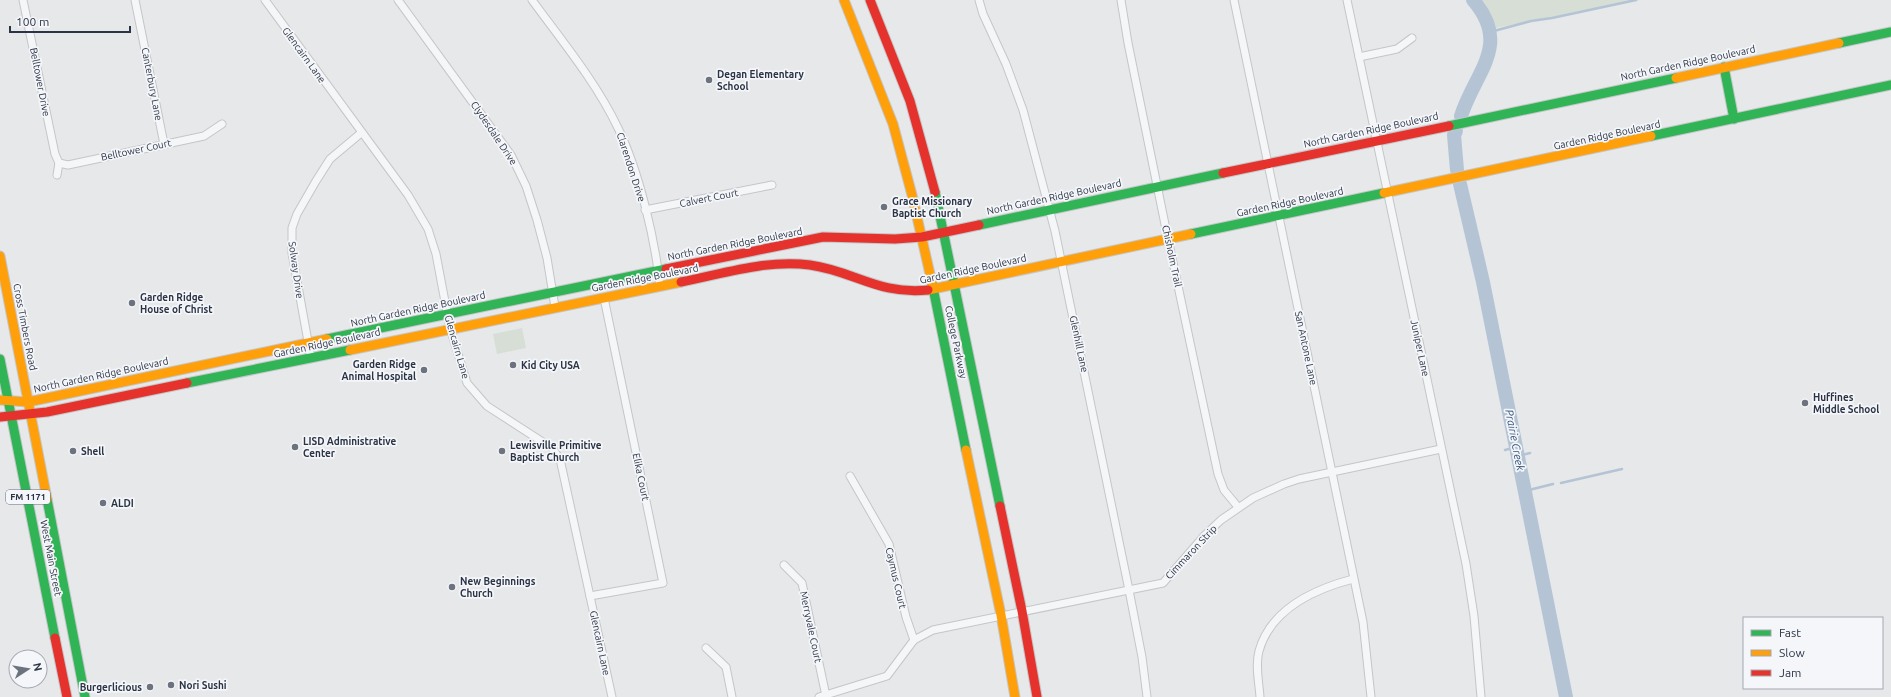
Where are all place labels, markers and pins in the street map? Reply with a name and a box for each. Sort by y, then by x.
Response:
place label: Degan Elementary School [717,69,805,92]
marker: Degan Elementary School [704,75,714,85]
place label: Grace Missionary Baptist Church [892,196,973,219]
marker: Grace Missionary Baptist Church [879,202,889,212]
place label: Garden Ridge House of Christ [140,292,213,315]
marker: Garden Ridge House of Christ [127,298,137,308]
place label: Garden Ridge Animal Hospital [342,359,416,382]
marker: Kid City USA [508,360,518,370]
place label: Kid City USA [521,360,580,371]
marker: Garden Ridge Animal Hospital [419,365,429,375]
place label: Huffines Middle School [1813,392,1879,415]
marker: Huffines Middle School [1800,398,1810,408]
place label: LISD Administrative Center [303,436,397,459]
place label: Lewisville Primitive Baptist Church [510,440,602,463]
marker: LISD Administrative Center [290,442,300,452]
marker: Shell [68,446,78,456]
place label: Shell [81,446,104,457]
marker: Lewisville Primitive Baptist Church [497,446,507,456]
marker: ALDI [98,498,108,508]
place label: ALDI [111,498,134,509]
place label: New Beginnings Church [460,576,536,599]
marker: New Beginnings Church [447,582,457,592]
marker: Nori Sushi [166,680,176,690]
place label: Nori Sushi [179,680,227,691]
place label: Burgerlicious [80,682,142,693]
marker: Burgerlicious [145,682,155,692]

